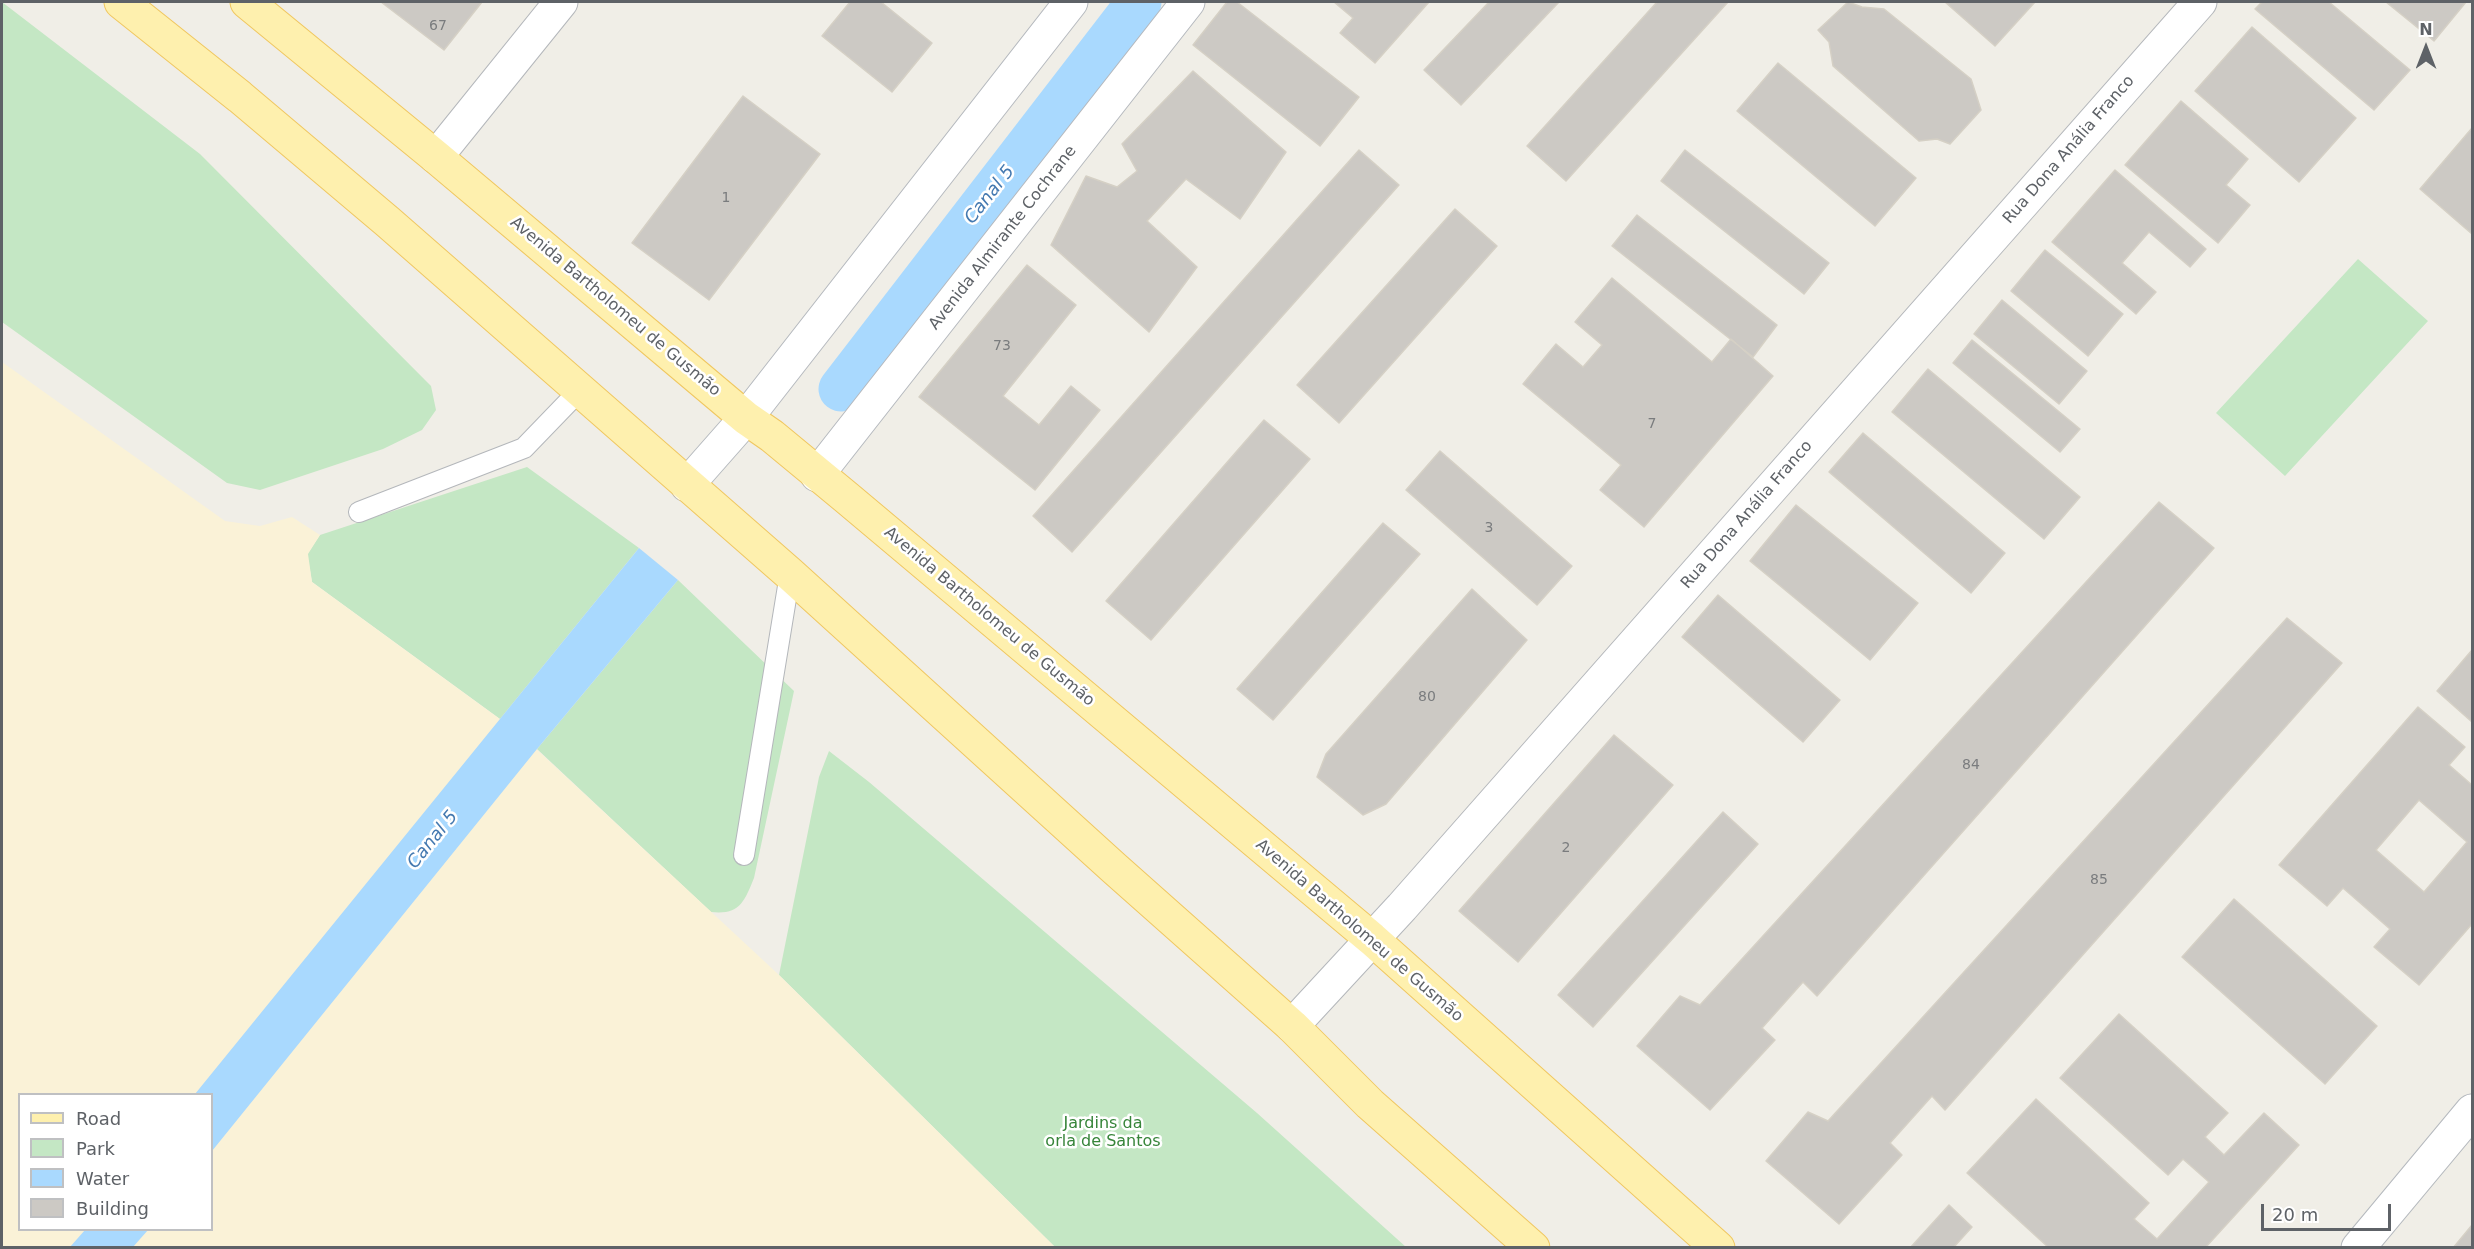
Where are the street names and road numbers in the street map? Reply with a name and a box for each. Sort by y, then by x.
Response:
street label: Rua Dona Anália Franco [1999,72,2139,228]
street label: Avenida Almirante Cochrane [925,142,1081,334]
street label: Avenida Bartholomeu de Gusmão [506,213,724,401]
street label: Rua Dona Anália Franco [1677,437,1817,593]
street label: Avenida Bartholomeu de Gusmão [880,523,1098,711]
street label: Avenida Bartholomeu de Gusmão [1251,836,1467,1026]

